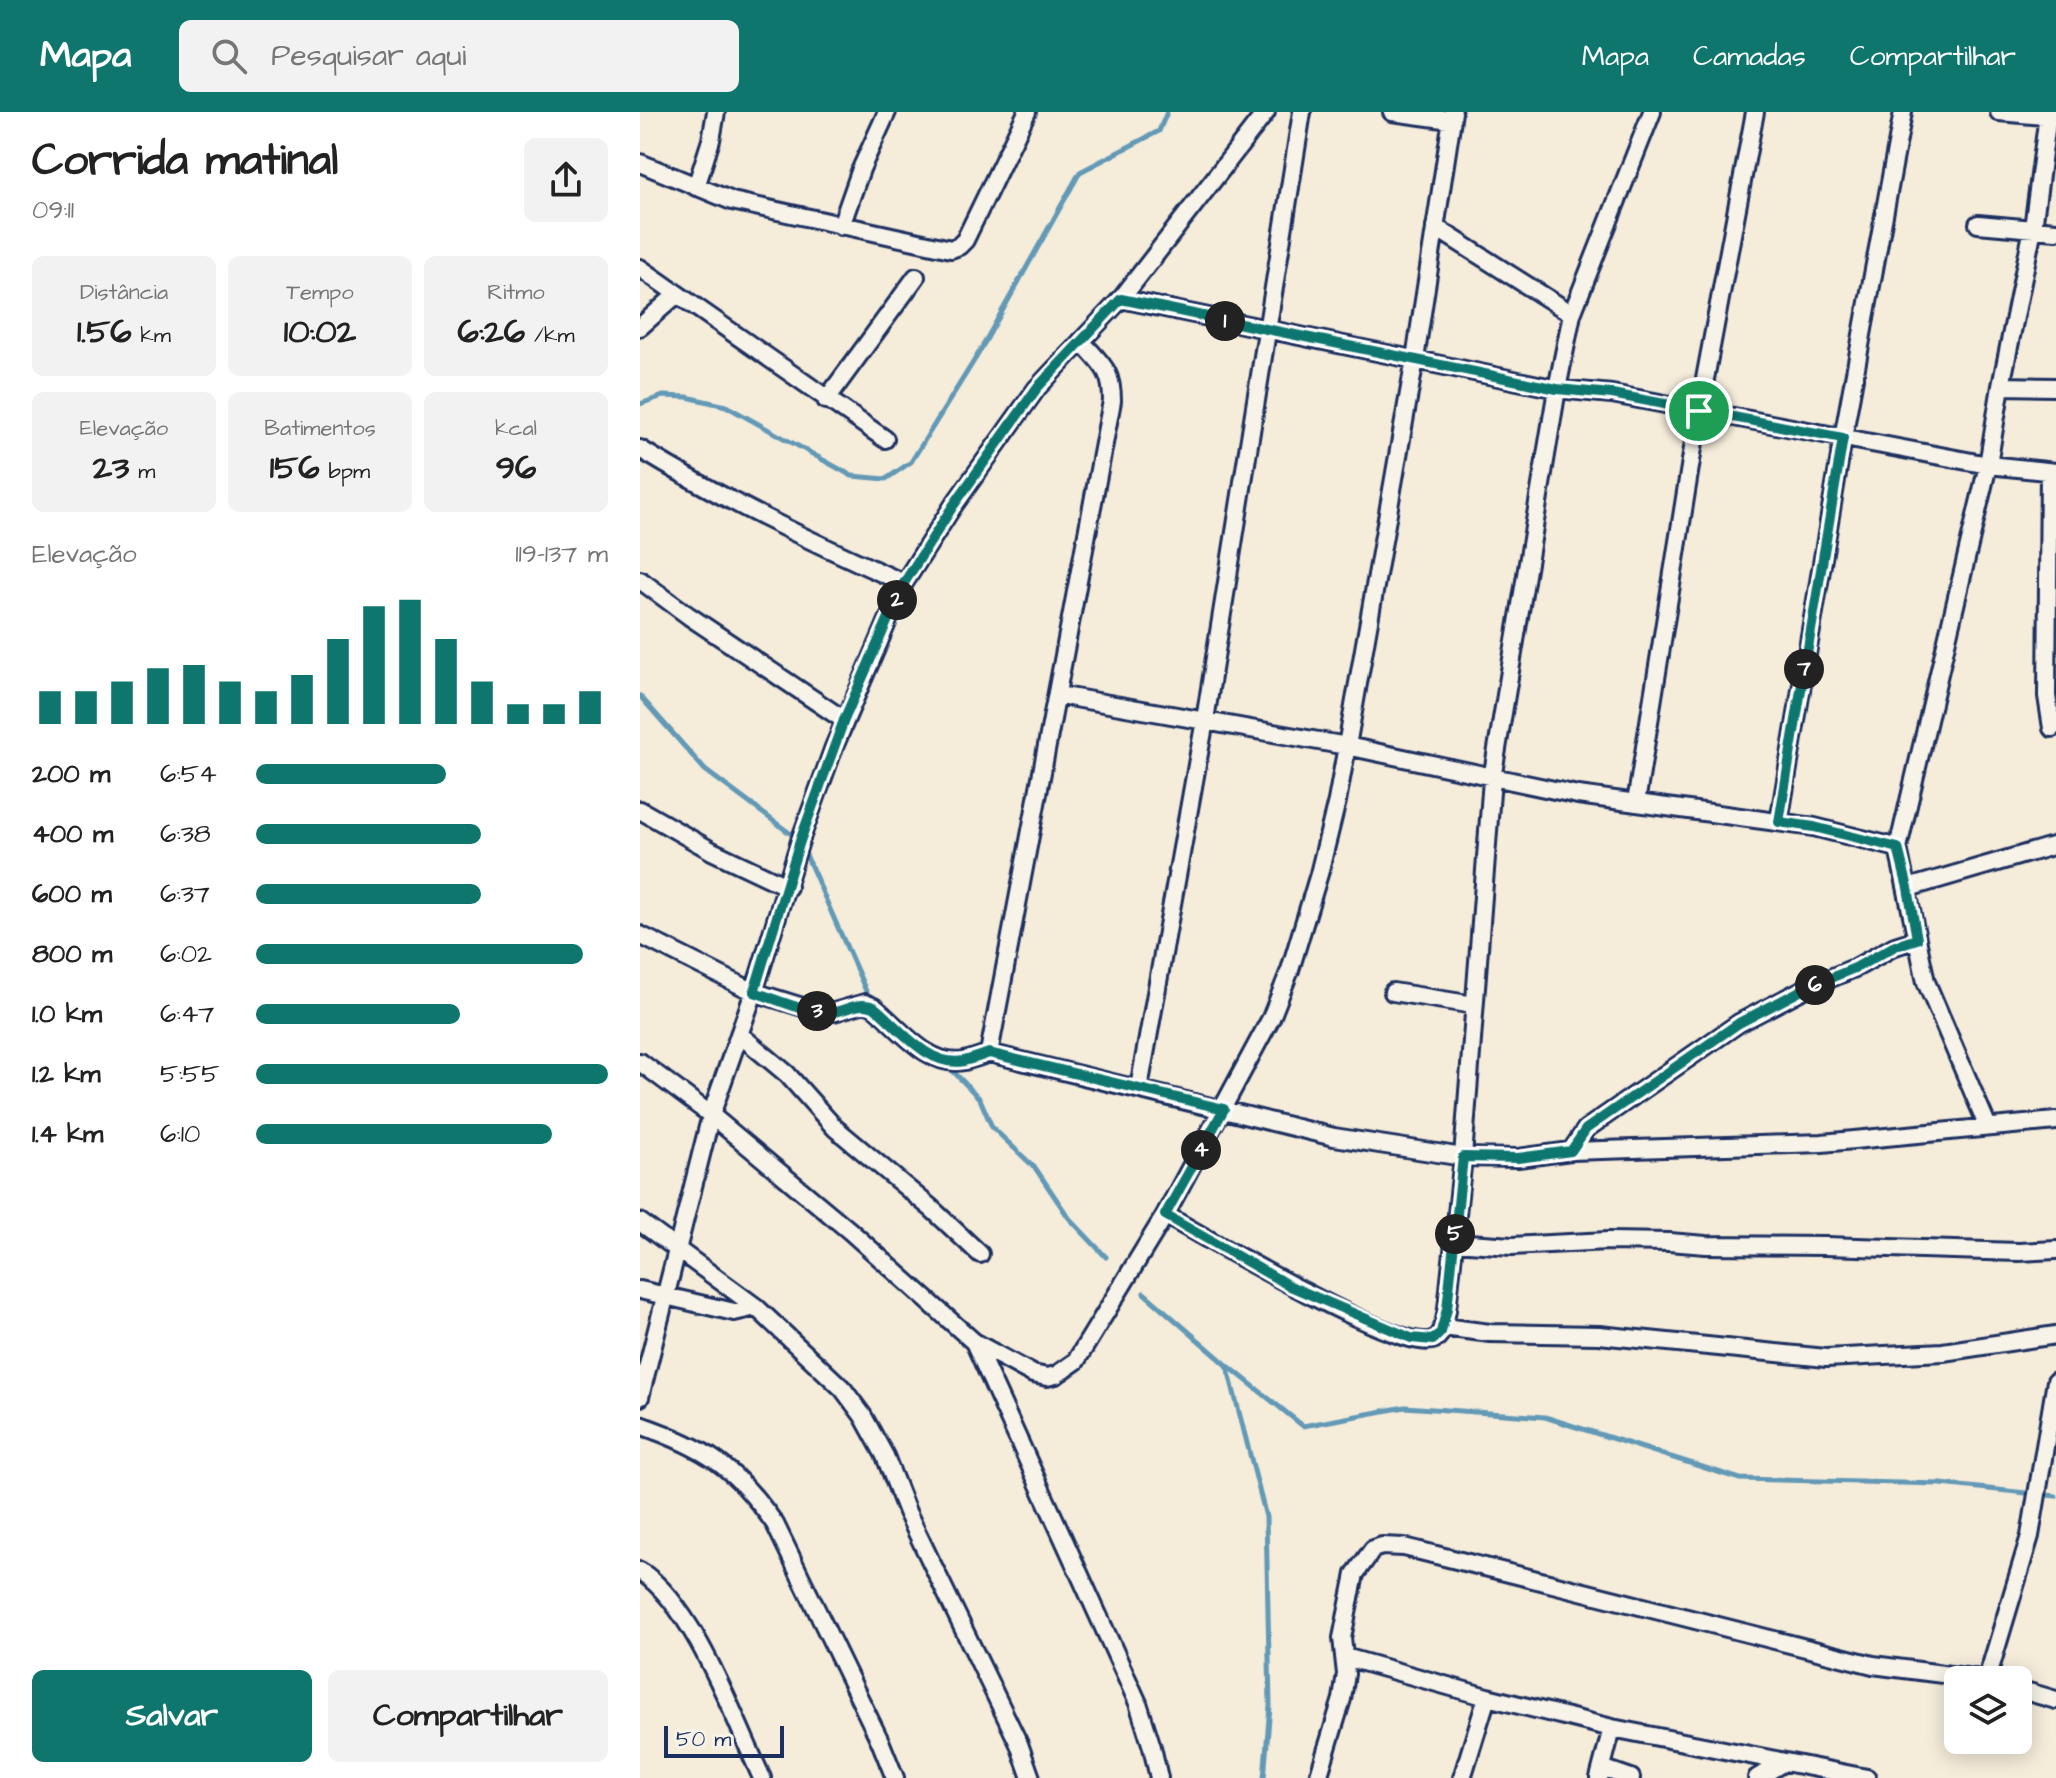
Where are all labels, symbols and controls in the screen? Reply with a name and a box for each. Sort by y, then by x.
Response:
search box [179,20,739,92]
text: Mapa [40,30,131,82]
icon: search [207,34,251,78]
text: Pesquisar aqui [271,35,466,77]
text: Mapa [1582,37,1649,76]
text: Camadas [1693,37,1806,76]
text: Compartilhar [1850,37,2016,76]
text: Corrida matinal [32,131,338,192]
button: share [524,138,608,222]
text: 09:11 [32,192,74,228]
text: Distância [80,277,168,308]
text: Tempo [286,277,354,308]
text: Ritmo [487,277,545,308]
pin: 1 [1205,301,1245,341]
text: 1 [1224,305,1226,336]
text: 1.56 [77,308,132,356]
text: 10:02 [284,308,356,356]
text: 6:26 [457,308,525,356]
text: km [132,320,171,351]
text: /km [525,320,575,351]
pin [1665,377,1733,445]
icon: arrive [1677,389,1721,433]
text: Elevação [80,413,168,444]
text: Batimentos [264,413,376,444]
text: kcal [495,413,537,444]
text: 23 [93,444,129,492]
text: 156 [270,444,320,492]
text: 96 [496,444,536,492]
text: m [129,456,155,487]
text: bpm [320,456,370,487]
text: Elevação [32,536,137,572]
text: 119–137 m [515,536,608,572]
pin: 2 [877,580,917,620]
text: 2 [891,584,903,615]
pin: 7 [1784,649,1824,689]
text: 7 [1797,653,1811,684]
text: 200 m [32,756,110,792]
text: 6:54 [160,756,217,792]
text: 400 m [32,816,113,852]
text: 6:38 [160,816,211,852]
text: 600 m [32,876,112,912]
text: 6:37 [160,876,210,912]
text: 800 m [32,936,112,972]
text: 6:02 [160,936,212,972]
pin: 6 [1795,965,1835,1005]
text: 6 [1808,969,1822,1000]
pin: 3 [797,991,837,1031]
text: 3 [811,995,823,1026]
text: 1.0 km [32,996,102,1032]
text: 6:47 [160,996,214,1032]
text: 1.2 km [32,1056,100,1092]
text: 5:55 [160,1056,220,1092]
text: 1.4 km [32,1116,103,1152]
text: 6:10 [160,1116,200,1152]
pin: 4 [1181,1130,1221,1170]
text: 4 [1194,1134,1208,1165]
pin: 5 [1435,1214,1475,1254]
text: 5 [1447,1218,1463,1249]
map controls [1944,1666,2032,1754]
button: layers [1944,1666,2032,1754]
button: Salvar [32,1670,312,1762]
button: Compartilhar [328,1670,608,1762]
scale bar [664,1722,784,1758]
text: 50 m [676,1724,731,1755]

